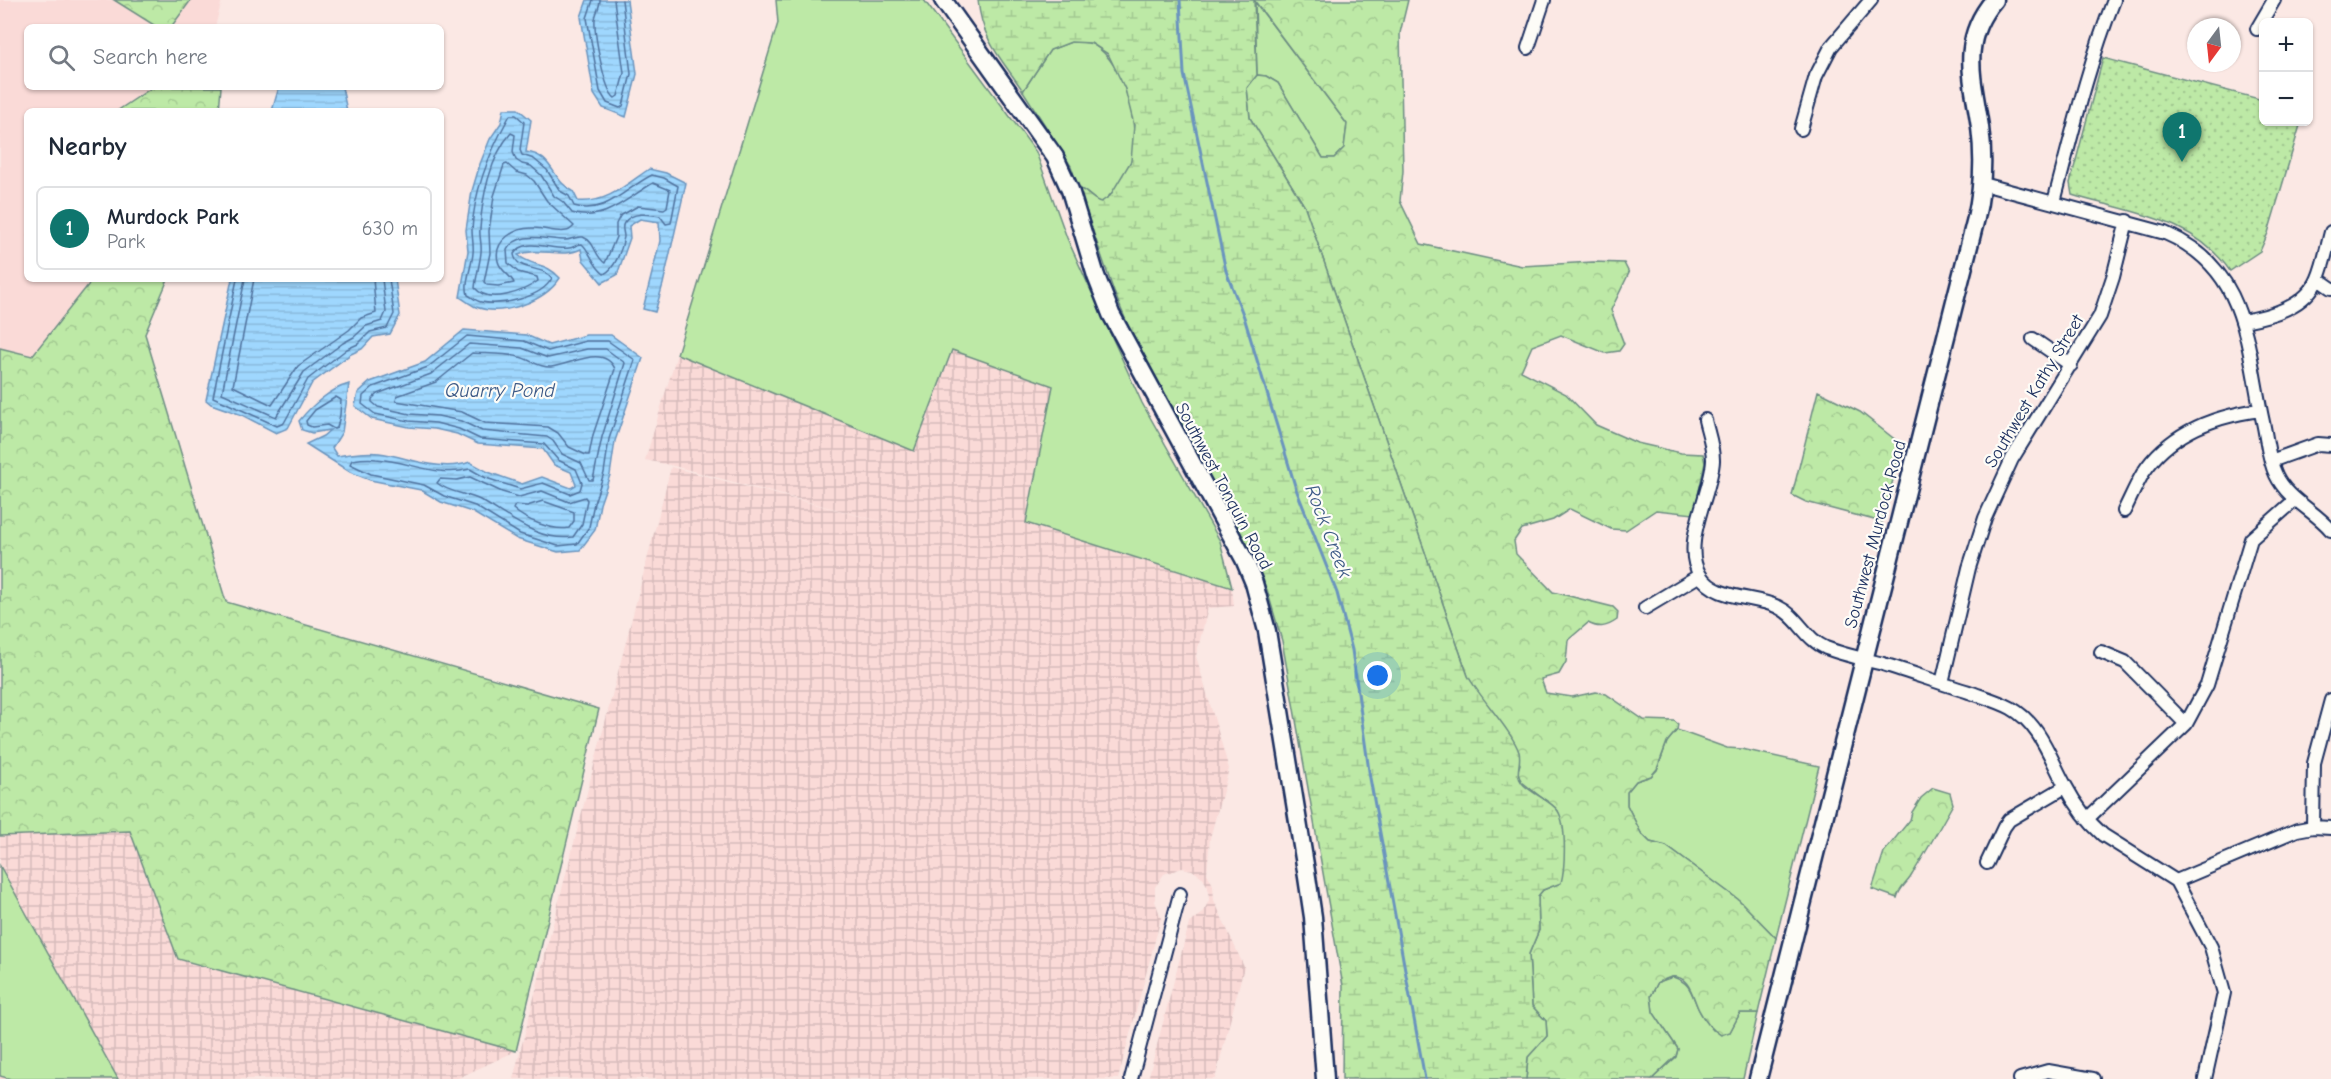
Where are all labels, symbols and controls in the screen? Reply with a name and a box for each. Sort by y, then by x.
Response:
north arrow [2187,18,2241,72]
map controls [2259,18,2313,126]
button: + [2259,18,2313,72]
search box [24,24,444,90]
icon: search [45,41,78,74]
text: Search here [93,44,208,70]
button: − [2259,72,2313,126]
pin: 1 [2162,112,2202,162]
text: Nearby [48,132,127,162]
text: Murdock Park [107,204,239,230]
text: 1 [66,217,73,240]
text: 630 m [362,217,418,240]
text: Park [107,230,145,253]
street label: Southwest Kathy Street [1980,310,2089,472]
water label: Quarry Pond [445,379,556,402]
street label: Southwest Tonquin Road [1171,399,1277,573]
street label: Southwest Murdock Road [1840,438,1911,630]
water label: Rock Creek [1300,481,1357,581]
your location [1363,661,1392,690]

